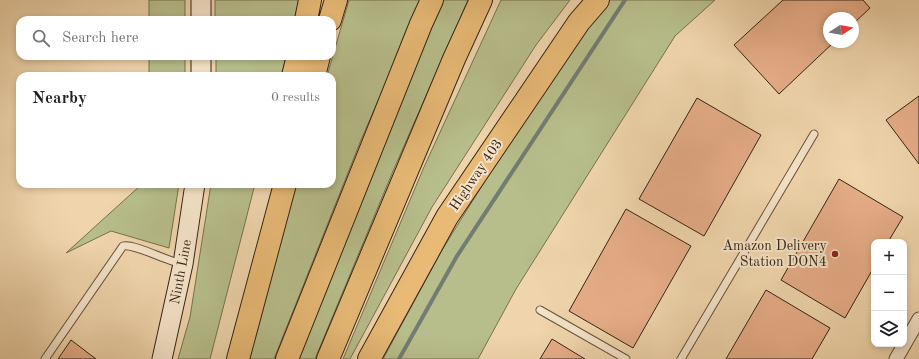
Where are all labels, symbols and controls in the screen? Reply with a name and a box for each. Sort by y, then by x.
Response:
north arrow [823,12,859,48]
search box [16,16,336,60]
icon: search [30,27,52,49]
text: Search here [62,31,139,46]
text: Nearby [32,90,87,107]
text: 0 results [271,91,320,104]
street label: Highway 403 [447,137,505,213]
street label: Ninth Line [168,238,194,306]
place label: Amazon Delivery Station DON4 [722,239,828,269]
map controls [871,239,907,347]
button: + [871,239,907,275]
marker: Amazon Delivery Station DON4 [830,249,840,259]
button: − [871,275,907,311]
button: layers [871,311,907,347]

